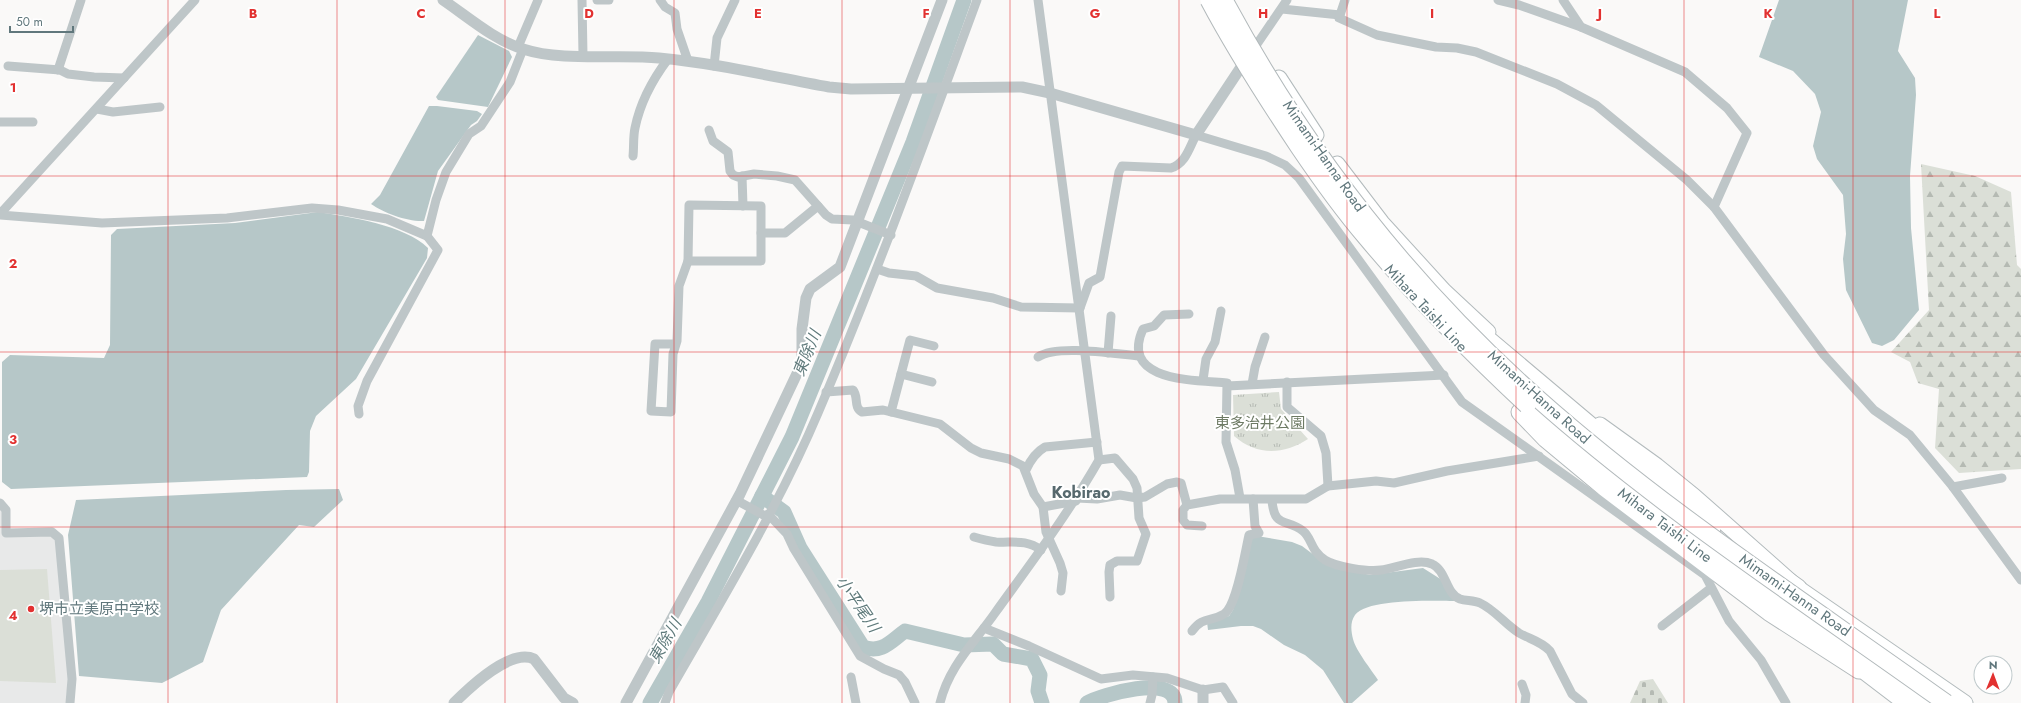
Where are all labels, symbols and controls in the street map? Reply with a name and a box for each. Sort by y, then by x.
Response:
text: B [249,4,258,23]
text: C [416,4,426,23]
text: D [584,4,594,23]
text: E [754,4,762,23]
text: F [922,4,930,23]
text: G [1090,4,1101,23]
text: H [1258,4,1268,23]
text: I [1430,4,1434,23]
text: J [1595,4,1602,23]
text: K [1763,4,1773,23]
text: L [1934,4,1941,23]
scale bar [10,8,73,34]
text: 50 m [16,13,43,31]
text: 1 [10,78,16,97]
street label: Mimami-Hanna Road [1277,96,1371,216]
text: 2 [9,254,17,273]
street label: Mihara Taishi Line [1379,259,1473,357]
water label: 東除川 [787,325,827,380]
street label: Mimami-Hanna Road [1483,345,1595,449]
park label: 東多治井公園 [1215,412,1305,434]
text: 3 [9,430,17,449]
district label: Kobirao [1051,481,1111,504]
street label: Mihara Taishi Line [1613,482,1717,568]
street label: Mimami-Hanna Road [1735,548,1855,642]
water label: 小平尾川 [831,571,887,639]
place label: 堺市立美原中学校 [39,598,159,620]
marker: 堺市立美原中学校 [26,604,36,614]
text: 4 [8,606,18,625]
water label: 東除川 [643,613,688,668]
north arrow [1973,655,2013,695]
text: N [1989,657,1998,673]

